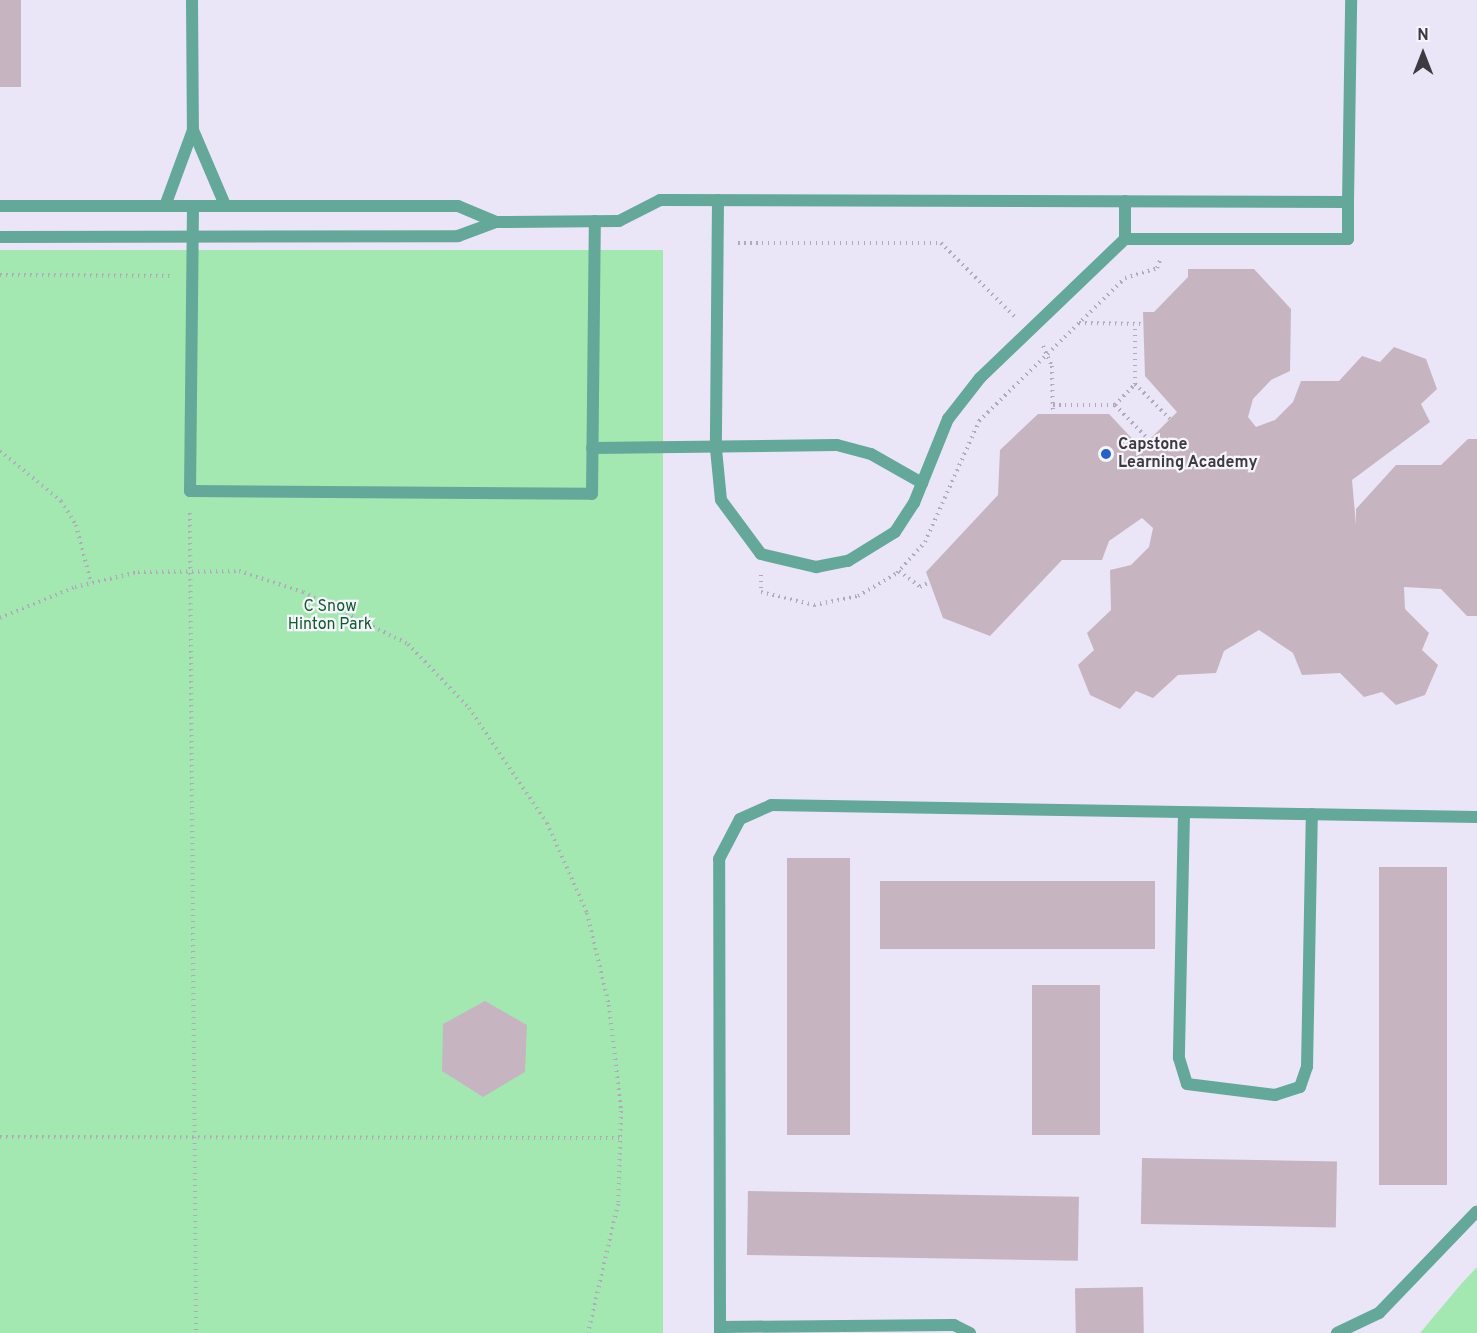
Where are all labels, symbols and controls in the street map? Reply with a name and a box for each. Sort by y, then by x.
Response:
north arrow [1393,24,1453,84]
text: N [1417,26,1429,46]
place label: Capstone Learning Academy [1118,435,1258,473]
marker: Capstone Learning Academy [1099,447,1113,461]
park label: C Snow Hinton Park [288,597,372,635]

